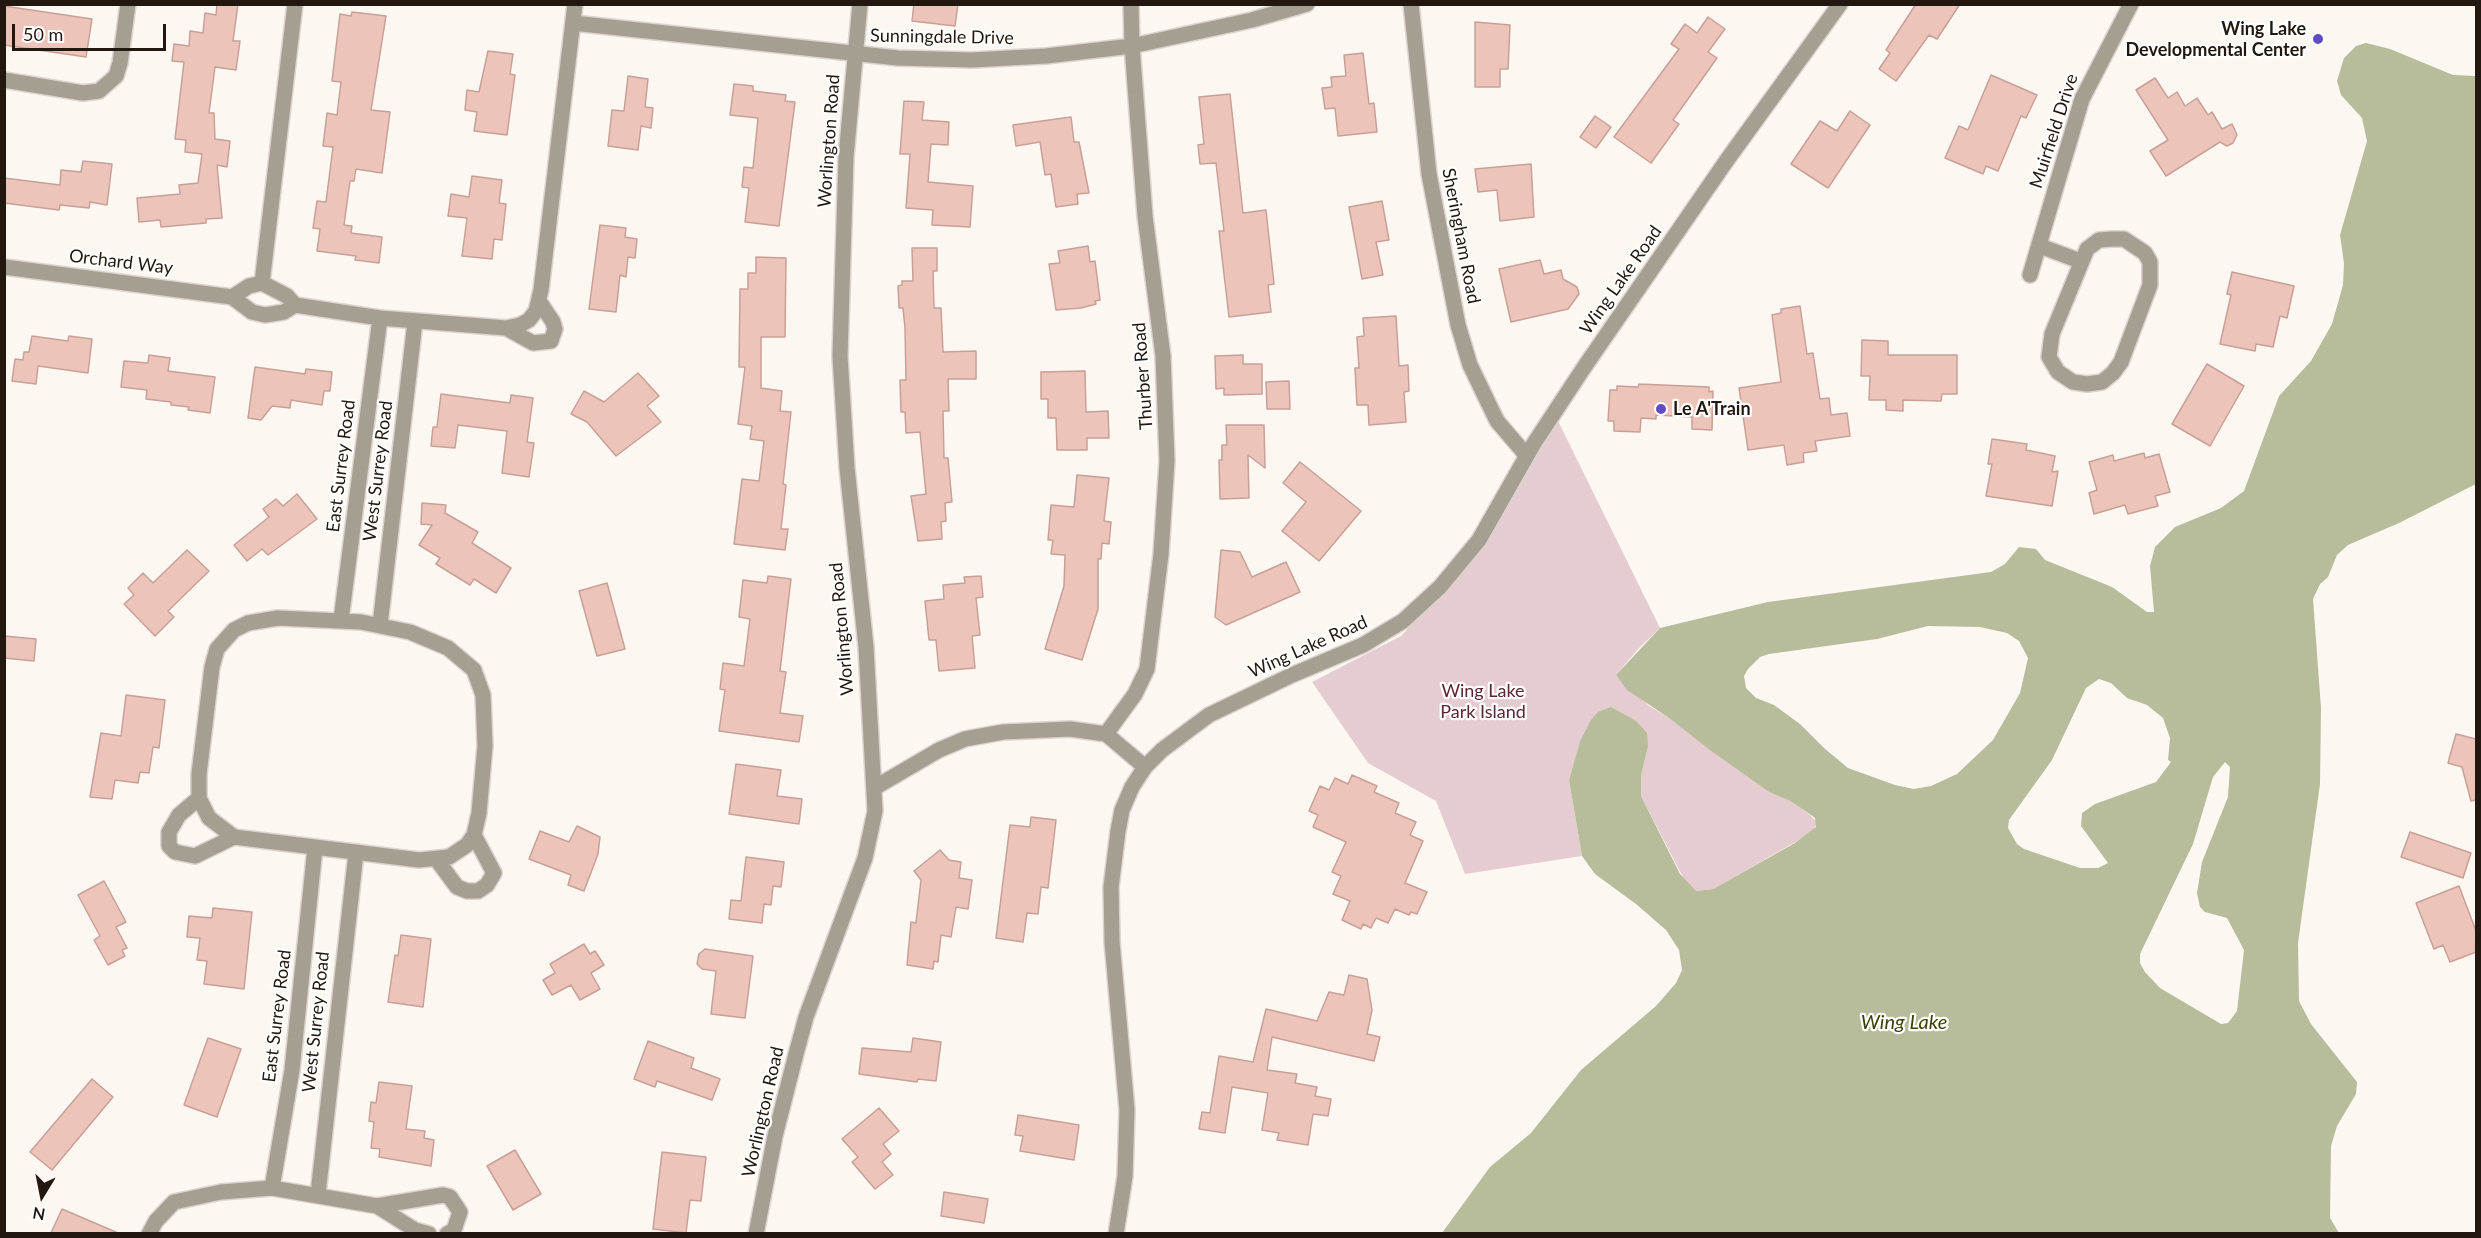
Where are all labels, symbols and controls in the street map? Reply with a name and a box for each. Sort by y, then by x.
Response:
scale bar [15,12,170,50]
place label: Wing Lake Developmental Center [2125,18,2306,60]
text: 50 m [23,23,63,45]
street label: Sunningdale Drive [870,25,1014,49]
marker: Wing Lake Developmental Center [2311,32,2325,46]
street label: Muirfield Drive [2025,71,2083,191]
street label: Worlington Road [814,74,844,208]
street label: Sheringham Road [1437,166,1485,306]
street label: Wing Lake Road [1576,221,1666,339]
street label: Orchard Way [68,245,174,279]
street label: Thurber Road [1128,321,1158,431]
street label: East Surrey Road [322,398,360,534]
place label: Le A'Train [1673,398,1751,420]
street label: West Surrey Road [359,400,397,542]
marker: Le A'Train [1654,402,1668,416]
street label: Worlington Road [825,562,859,696]
street label: Wing Lake Road [1245,611,1371,683]
park label: Wing Lake Park Island [1440,680,1526,722]
street label: East Surrey Road [258,948,296,1084]
street label: West Surrey Road [298,951,334,1093]
water label: Wing Lake [1861,1011,1947,1035]
street label: Worlington Road [737,1045,789,1179]
north arrow [12,1166,72,1226]
text: N [31,1204,47,1225]

